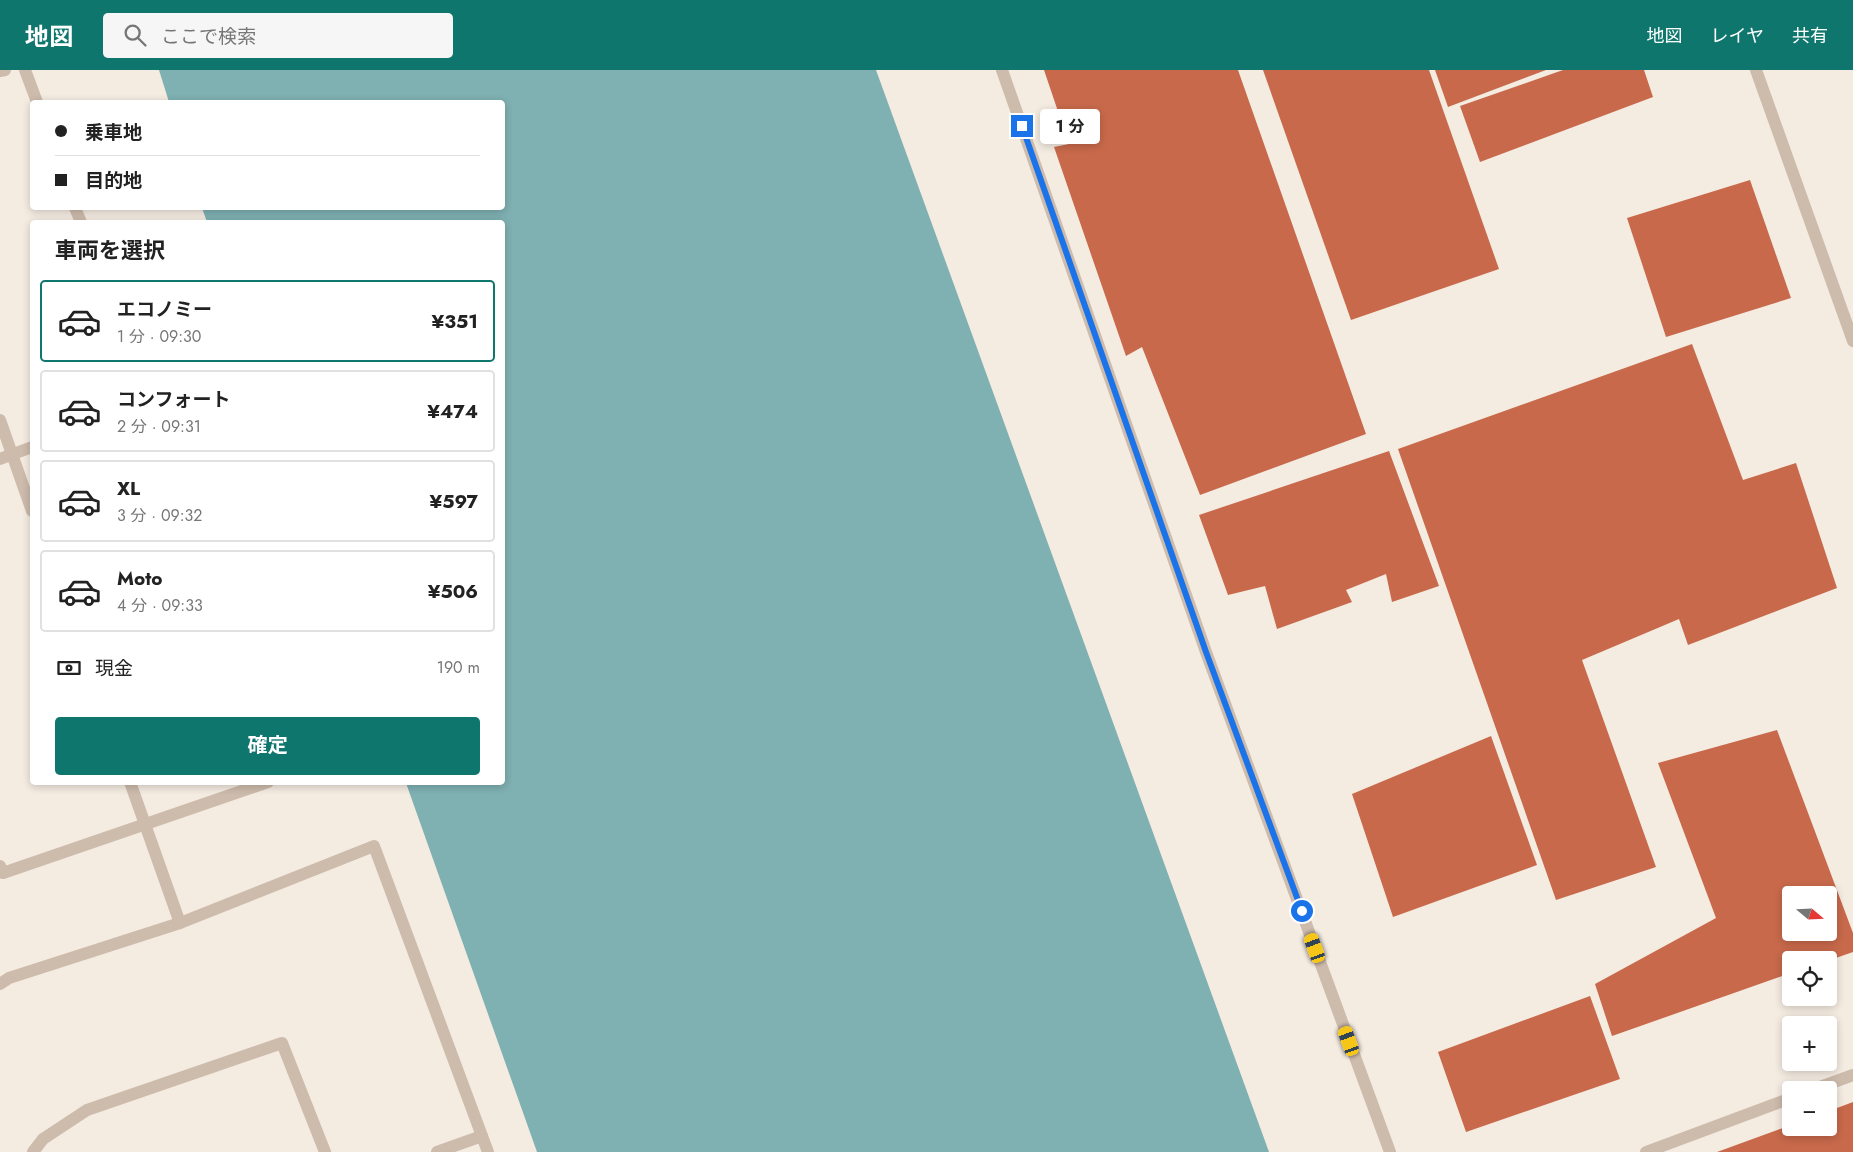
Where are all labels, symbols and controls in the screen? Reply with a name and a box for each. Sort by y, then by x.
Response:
search box [103,13,453,58]
text: 地図 [25,19,73,54]
icon: search [121,21,149,49]
text: ここで検索 [161,23,256,50]
text: 地図 [1647,23,1683,49]
text: レイヤ [1711,23,1764,49]
text: 共有 [1792,23,1828,49]
callout: 1 分 [1040,108,1100,144]
route end [1011,115,1033,137]
text: 1 分 [1056,115,1084,138]
text: 乗車地 [85,119,142,146]
text: 目的地 [85,167,142,194]
text: 車両を選択 [55,234,165,266]
text: エコノミー [117,296,212,323]
icon: car [57,299,102,344]
text: ¥351 [432,308,478,335]
text: 1 分 · 09:30 [117,325,201,348]
text: コンフォート [117,386,230,413]
icon: car [57,389,102,434]
text: ¥474 [427,398,478,425]
text: 2 分 · 09:31 [117,415,201,438]
text: XL [117,475,140,502]
icon: car [57,479,102,524]
text: ¥597 [429,488,478,515]
text: 3 分 · 09:32 [117,504,202,527]
text: Moto [117,565,162,592]
icon: car [57,569,102,614]
text: ¥506 [428,578,478,605]
text: 4 分 · 09:33 [117,594,203,617]
icon: cash [55,654,83,682]
text: 現金 [95,655,133,682]
text: 190 m [437,656,480,679]
button: 確定 [55,717,480,775]
north arrow [1782,886,1838,941]
map controls [1782,886,1837,1136]
route start [1291,900,1313,922]
car [1302,931,1327,965]
button: locate [1782,951,1837,1006]
button: + [1782,1016,1837,1071]
car [1336,1024,1361,1058]
button: − [1782,1081,1837,1136]

